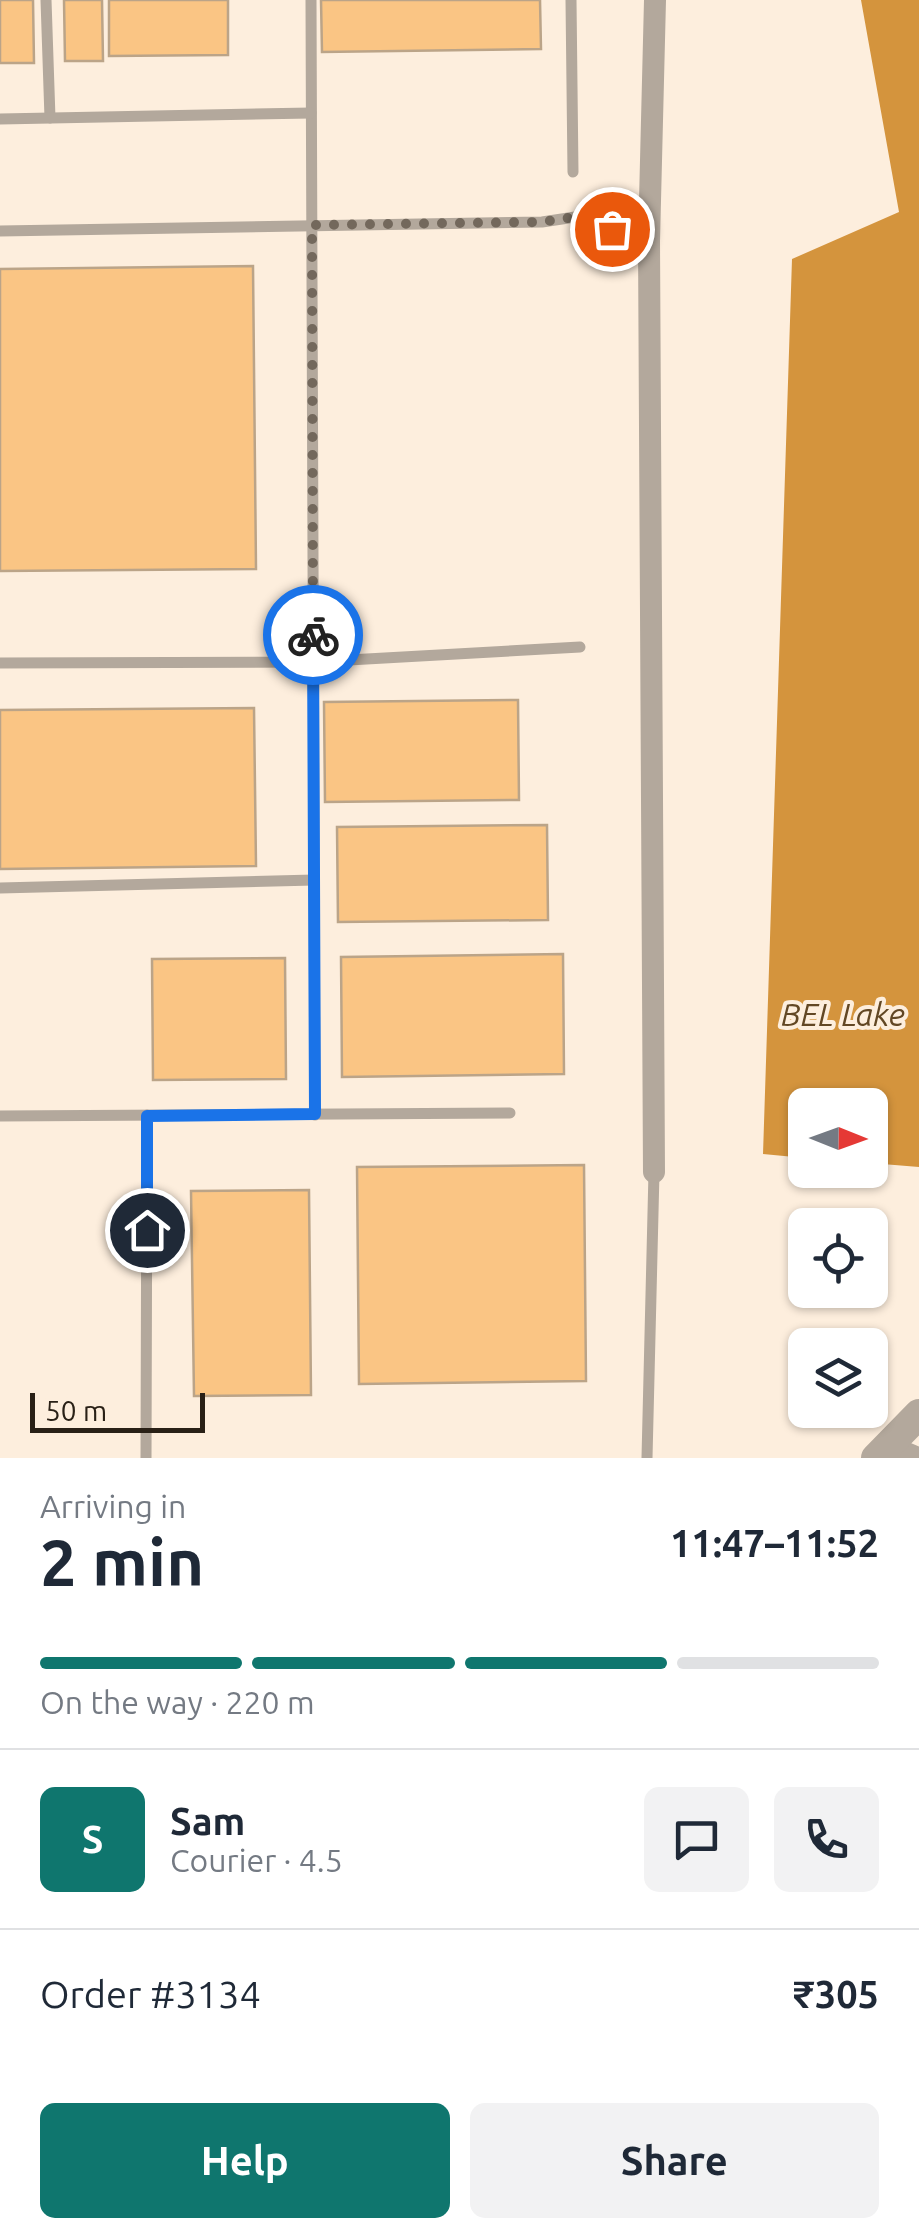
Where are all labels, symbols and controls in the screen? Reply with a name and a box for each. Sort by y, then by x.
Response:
pin [570,187,655,272]
icon: bag [585,202,640,257]
courier [263,585,363,685]
icon: bike [286,608,341,663]
water label: BEL Lake [781,996,905,1032]
north arrow [788,1088,888,1188]
map controls [788,1088,888,1428]
pin [105,1188,190,1273]
icon: home [120,1203,175,1258]
button: locate [788,1208,888,1308]
button: layers [788,1328,888,1428]
scale bar [30,1388,205,1432]
text: 50 m [45,1395,107,1426]
text: Arriving in [40,1488,186,1524]
text: 11:47–11:52 [670,1522,879,1564]
text: 2 min [40,1525,204,1598]
text: On the way · 220 m [40,1684,315,1720]
button: chat [644,1787,749,1892]
button: phone [774,1787,879,1892]
text: Sam [170,1800,245,1842]
text: S [82,1818,103,1860]
text: Courier · 4.5 [170,1842,343,1878]
text: Order #3134 [40,1973,261,2015]
text: ₹305 [793,1973,879,2015]
button: Help [40,2103,450,2218]
button: Share [470,2103,879,2218]

